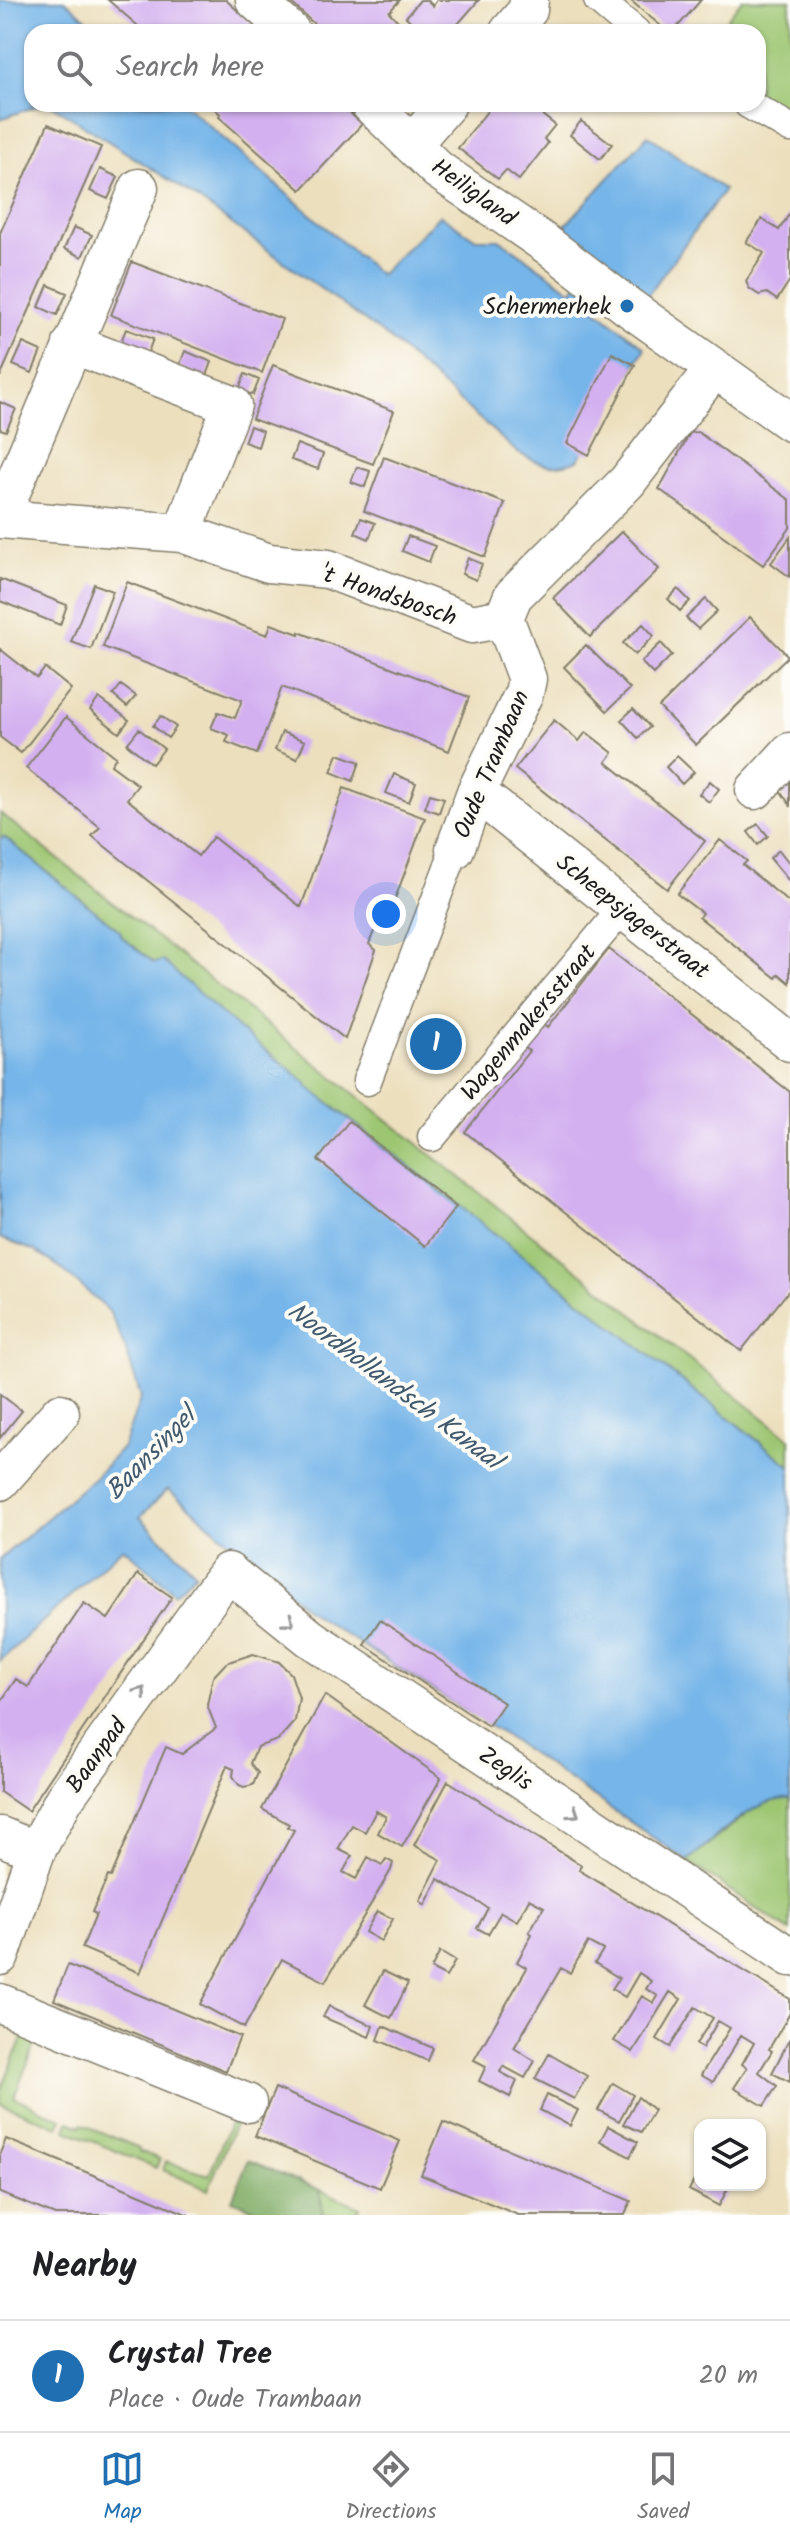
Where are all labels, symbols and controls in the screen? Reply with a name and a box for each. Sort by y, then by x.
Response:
search box [24,24,766,112]
text: Search here [116,44,264,92]
icon: search [52,46,96,90]
street label: Heiligland [422,149,525,238]
place label: Schermerhek [483,288,612,327]
marker: Schermerhek [618,297,636,315]
street label: 't Hondsbosch [315,555,462,638]
street label: Oude Trambaan [444,684,541,845]
street label: Scheepsjagerstraat [547,844,718,990]
your location [366,894,406,934]
street label: Wagenmakersstraat [452,935,607,1110]
pin: 1 [410,1014,462,1074]
water label: Noordhollandsch Kanaal [278,1292,514,1484]
water label: Baansingel [96,1395,210,1511]
one-way arrow [280,1611,295,1625]
one-way arrow [132,1686,146,1701]
street label: Baanpad [56,1709,139,1802]
street label: Zeglis [470,1737,540,1802]
one-way arrow [565,1803,579,1818]
map controls [694,2119,766,2191]
button: layers [694,2119,766,2191]
text: Nearby [32,2240,137,2294]
text: Crystal Tree [108,2331,272,2379]
text: 1 [54,2355,62,2397]
text: 20 m [699,2355,758,2397]
text: Place · Oude Trambaan [108,2379,362,2421]
tab: Map [100,2447,144,2530]
tab: Directions [345,2447,437,2530]
tab: Saved [637,2447,690,2530]

